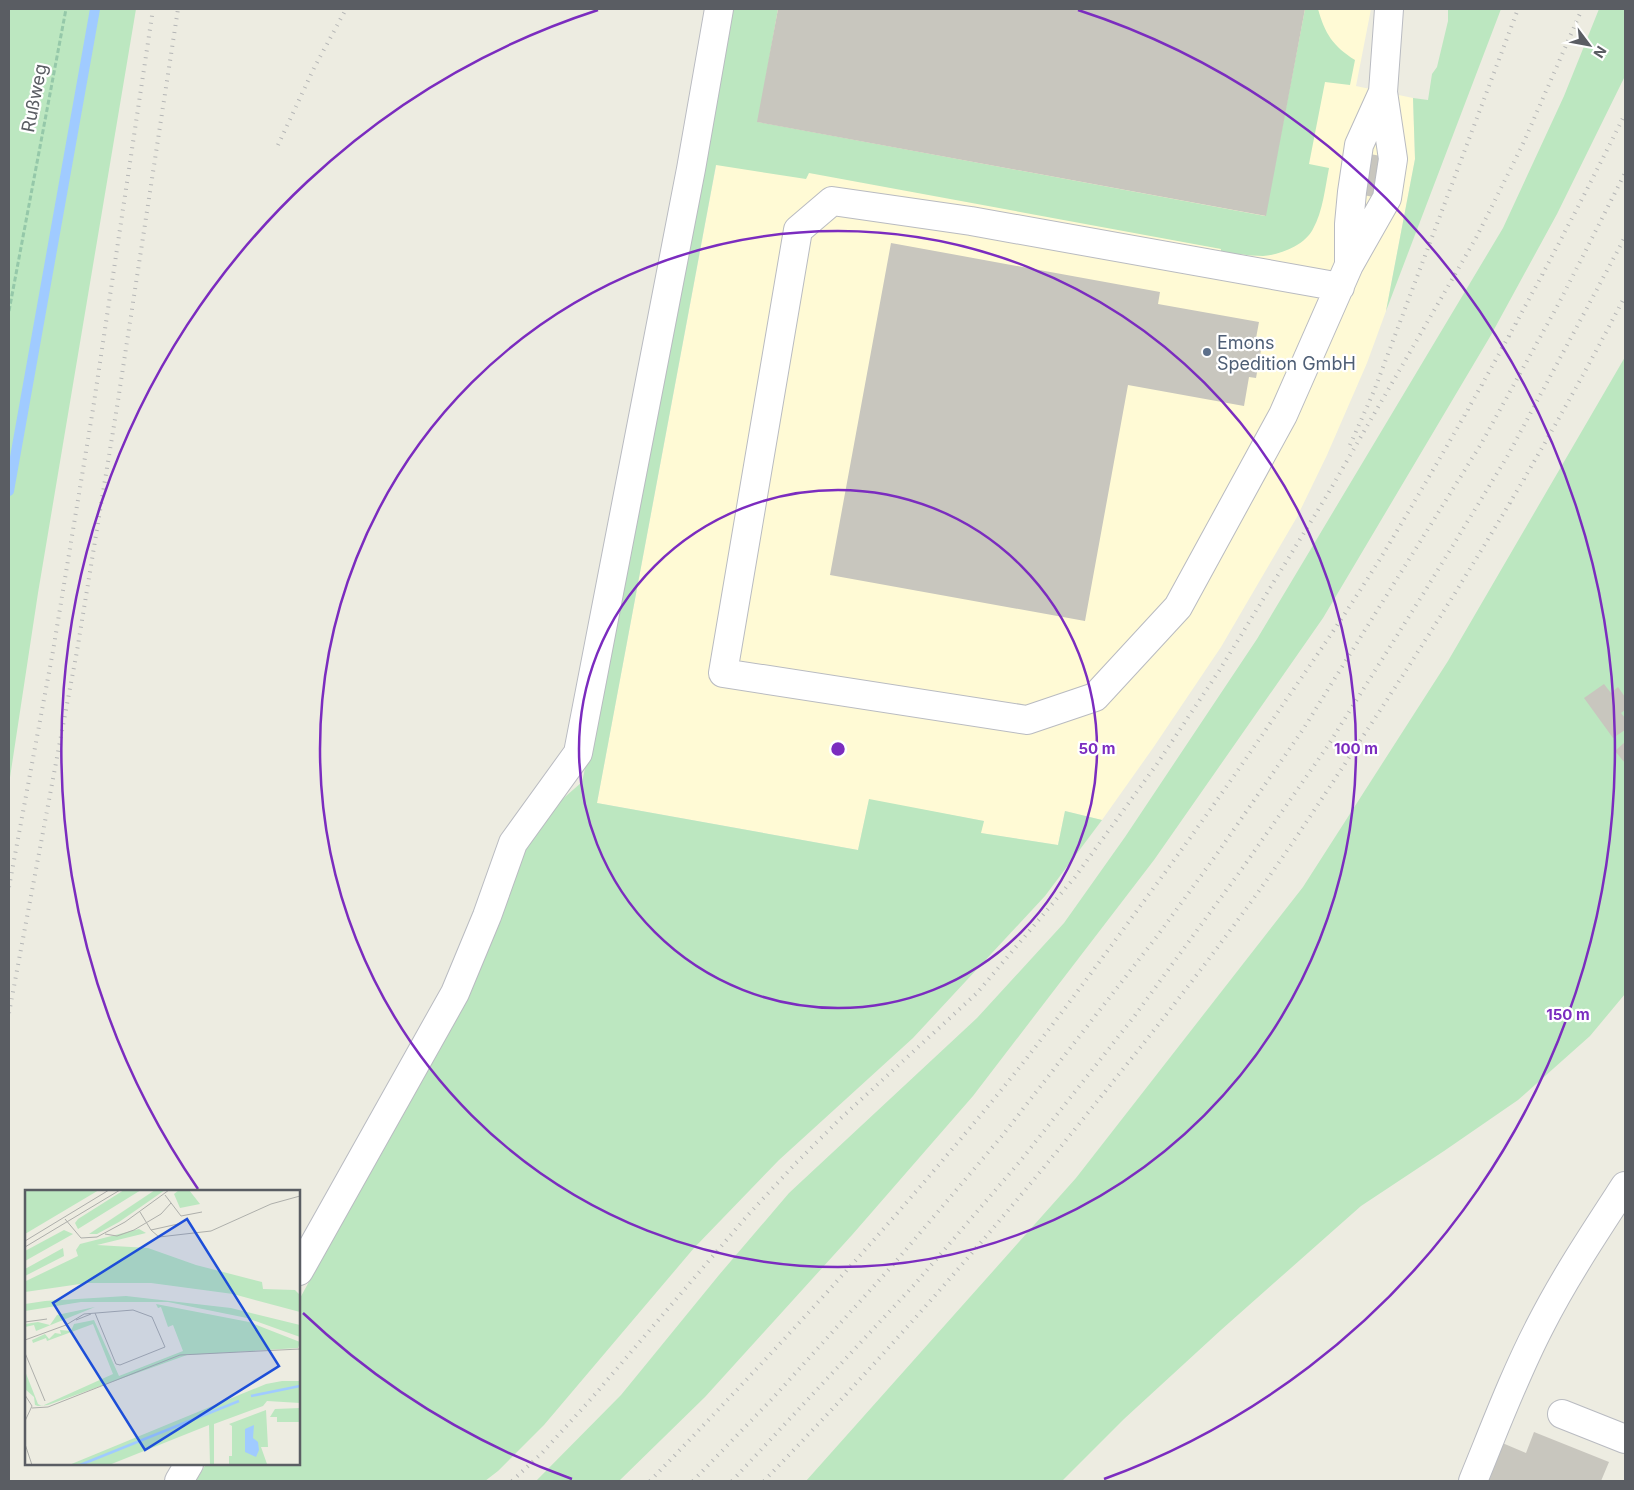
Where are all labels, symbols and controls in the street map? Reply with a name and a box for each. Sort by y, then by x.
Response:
north arrow [1564,20,1614,70]
text: N [1590,43,1610,61]
street label: Rußweg [17,62,51,134]
place label: Emons Spedition GmbH [1217,332,1356,374]
marker: Emons Spedition GmbH [1201,346,1213,358]
text: 50 m [1079,739,1115,758]
text: 100 m [1334,739,1378,758]
centre of rings [829,740,847,758]
text: 150 m [1546,1005,1590,1024]
inset map [25,1190,300,1465]

